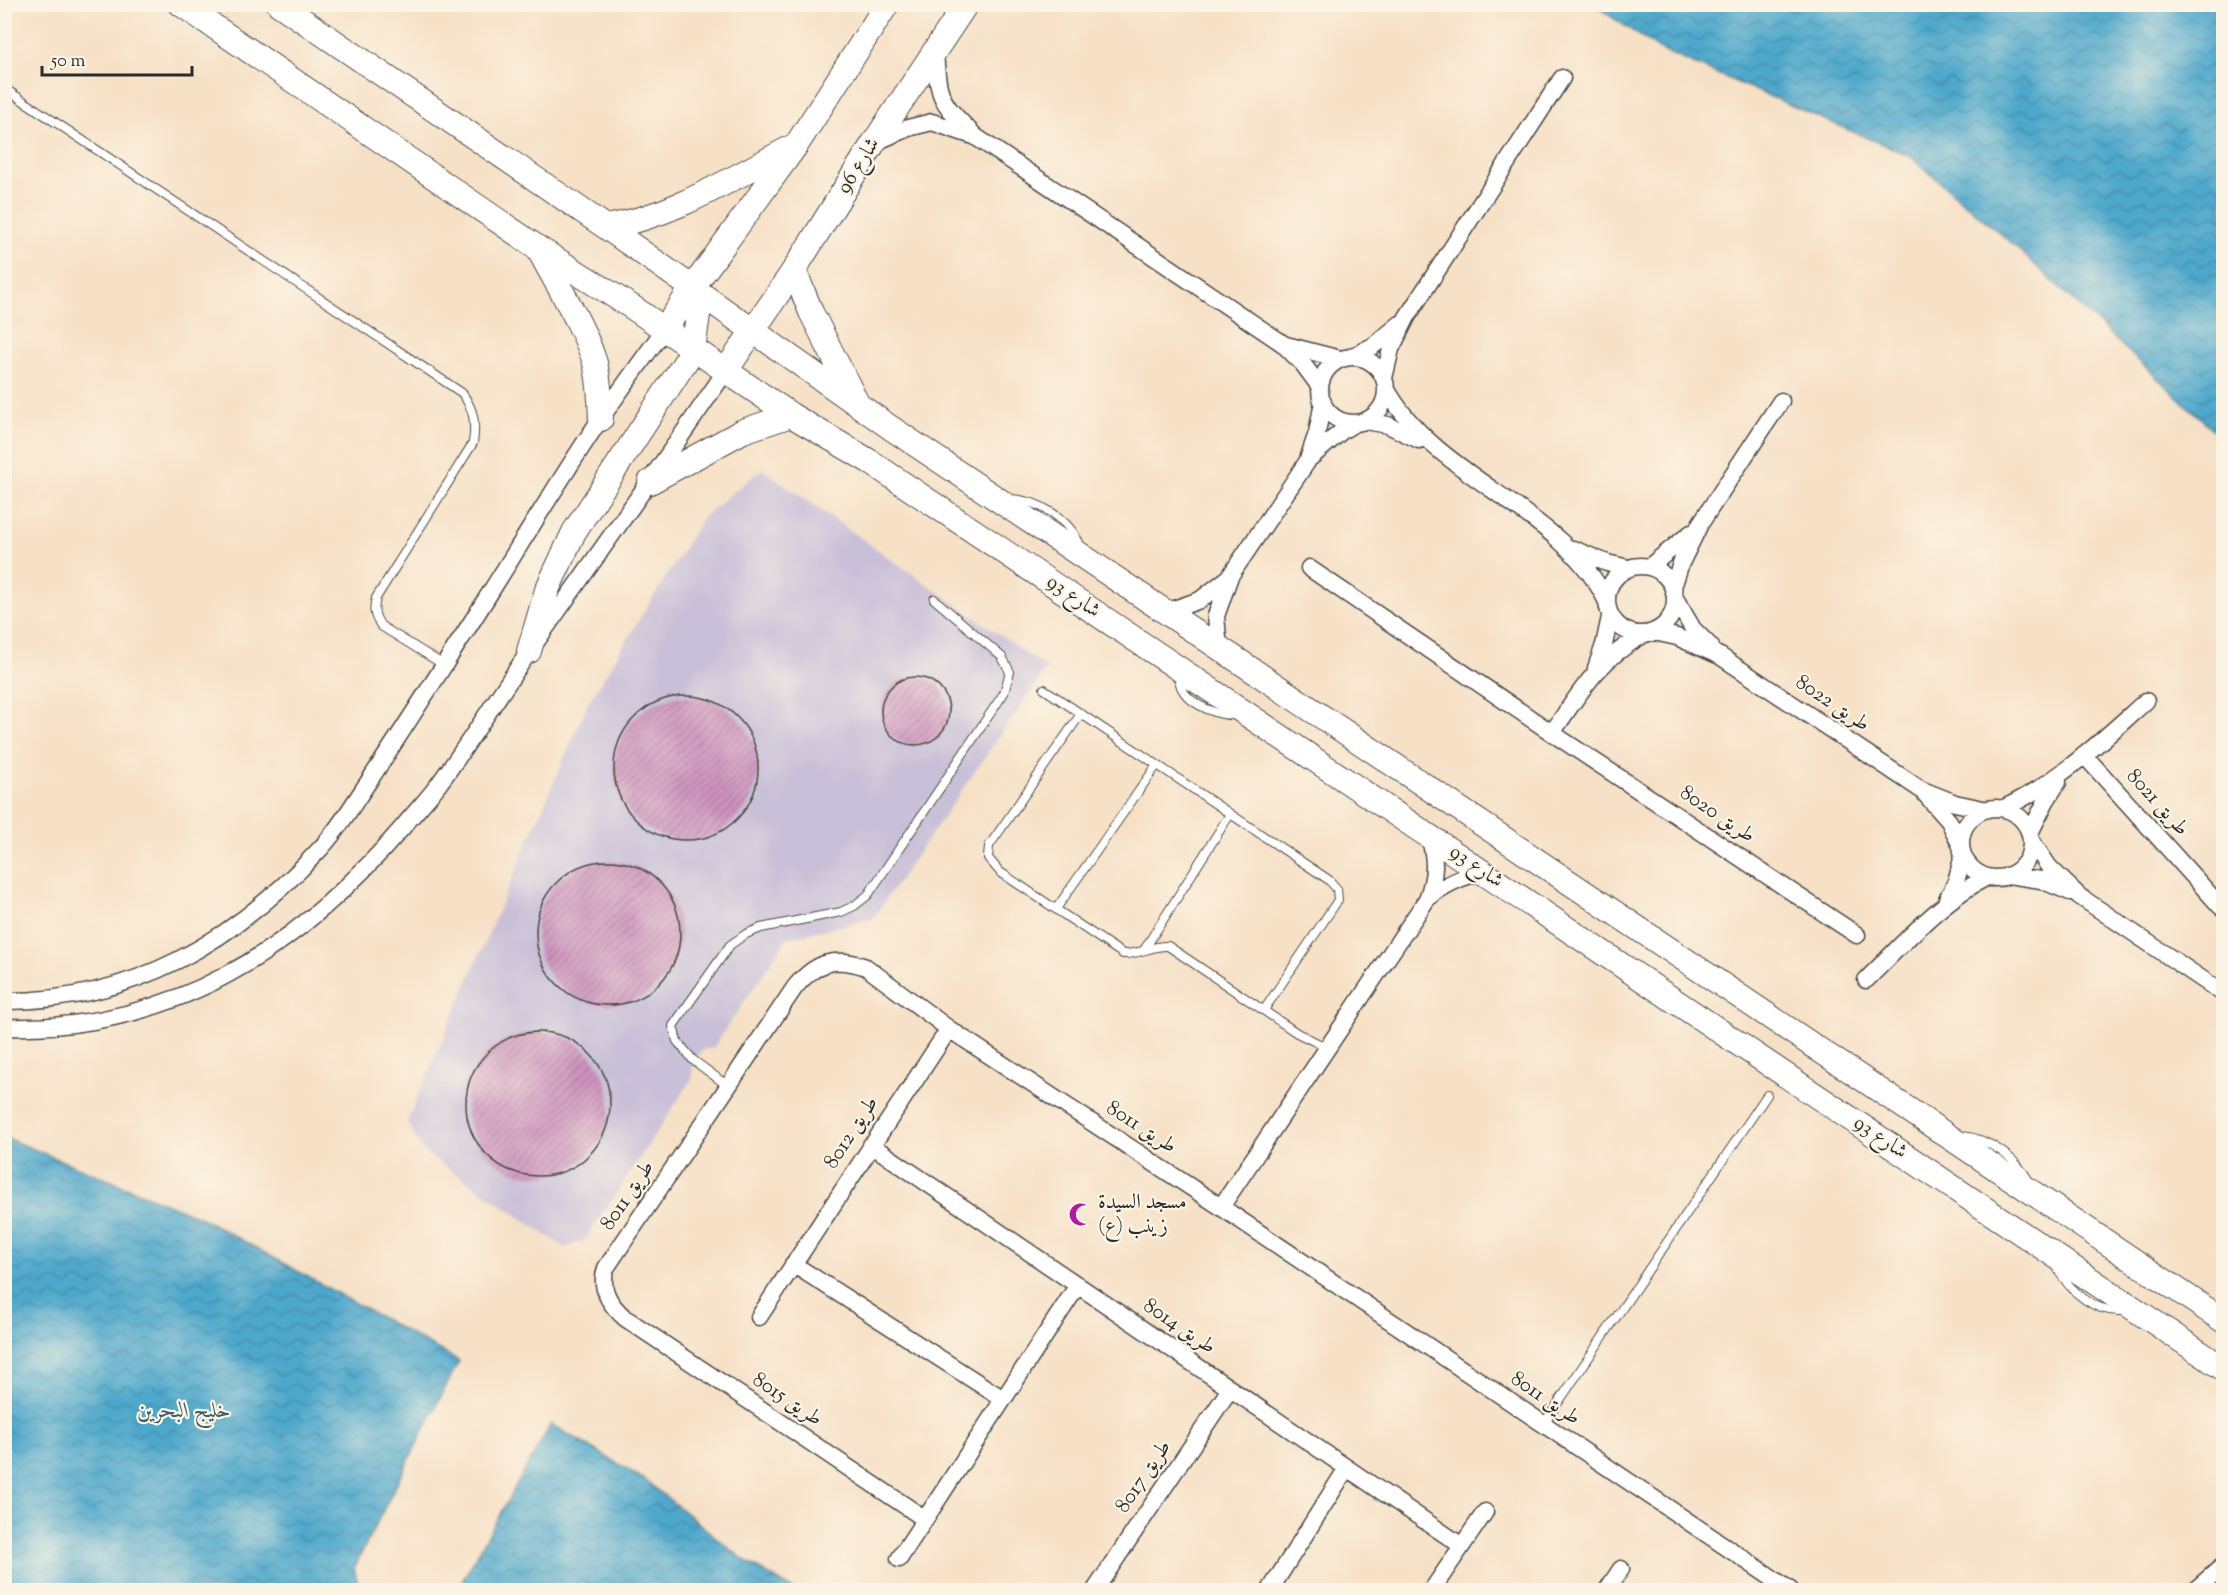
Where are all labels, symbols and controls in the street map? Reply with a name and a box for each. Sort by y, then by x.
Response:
scale bar [42,39,192,77]
text: 50 m [50,49,86,75]
street label: شارع 96 [830,132,889,201]
street label: شارع 93 [1039,568,1106,627]
street label: طريق 8022 [1789,668,1875,740]
street label: طريق 8021 [2119,763,2195,843]
street label: طريق 8020 [1673,779,1761,851]
street label: شارع 93 [1442,838,1509,897]
street label: طريق 8012 [817,1091,887,1175]
street label: طريق 8011 [1100,1094,1182,1162]
street label: شارع 93 [1846,1109,1913,1168]
street label: طريق 8011 [594,1155,662,1237]
place label: مسجد السيدة زينب (ع) [1098,1188,1187,1243]
mosque icon: مسجد السيدة زينب (ع) [1067,1202,1093,1228]
street label: طريق 8014 [1137,1292,1221,1362]
street label: طريق 8011 [1504,1365,1586,1433]
street label: طريق 8015 [746,1366,828,1434]
water label: خليج البحرين [137,1396,231,1429]
street label: طريق 8017 [1109,1435,1179,1519]

